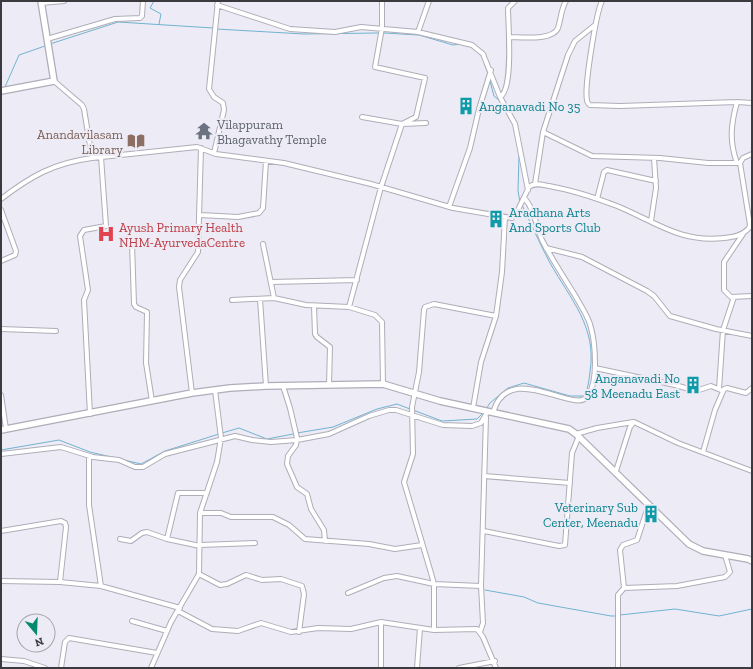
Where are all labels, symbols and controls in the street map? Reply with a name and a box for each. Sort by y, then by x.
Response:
building icon: Anganavadi No 35 [456,96,476,116]
place label: Anganavadi No 35 [479,99,581,114]
place label: Vilappuram Bhagavathy Temple [216,117,327,147]
temple icon: Vilappuram Bhagavathy Temple [194,121,214,141]
place label: Anandavilasam Library [37,127,124,157]
library icon: Anandavilasam Library [126,131,146,151]
place label: Aradhana Arts And Sports Club [509,205,601,235]
building icon: Aradhana Arts And Sports Club [486,209,506,229]
place label: Ayush Primary Health NHM-AyurvedaCentre [119,220,245,250]
hospital icon: Ayush Primary Health NHM-AyurvedaCentre [96,224,116,244]
place label: Anganavadi No 58 Meenadu East [584,371,680,401]
building icon: Anganavadi No 58 Meenadu East [683,375,703,395]
place label: Veterinary Sub Center, Meenadu [543,500,639,530]
building icon: Veterinary Sub Center, Meenadu [641,504,661,524]
north arrow [16,613,56,653]
text: N [32,634,45,650]

